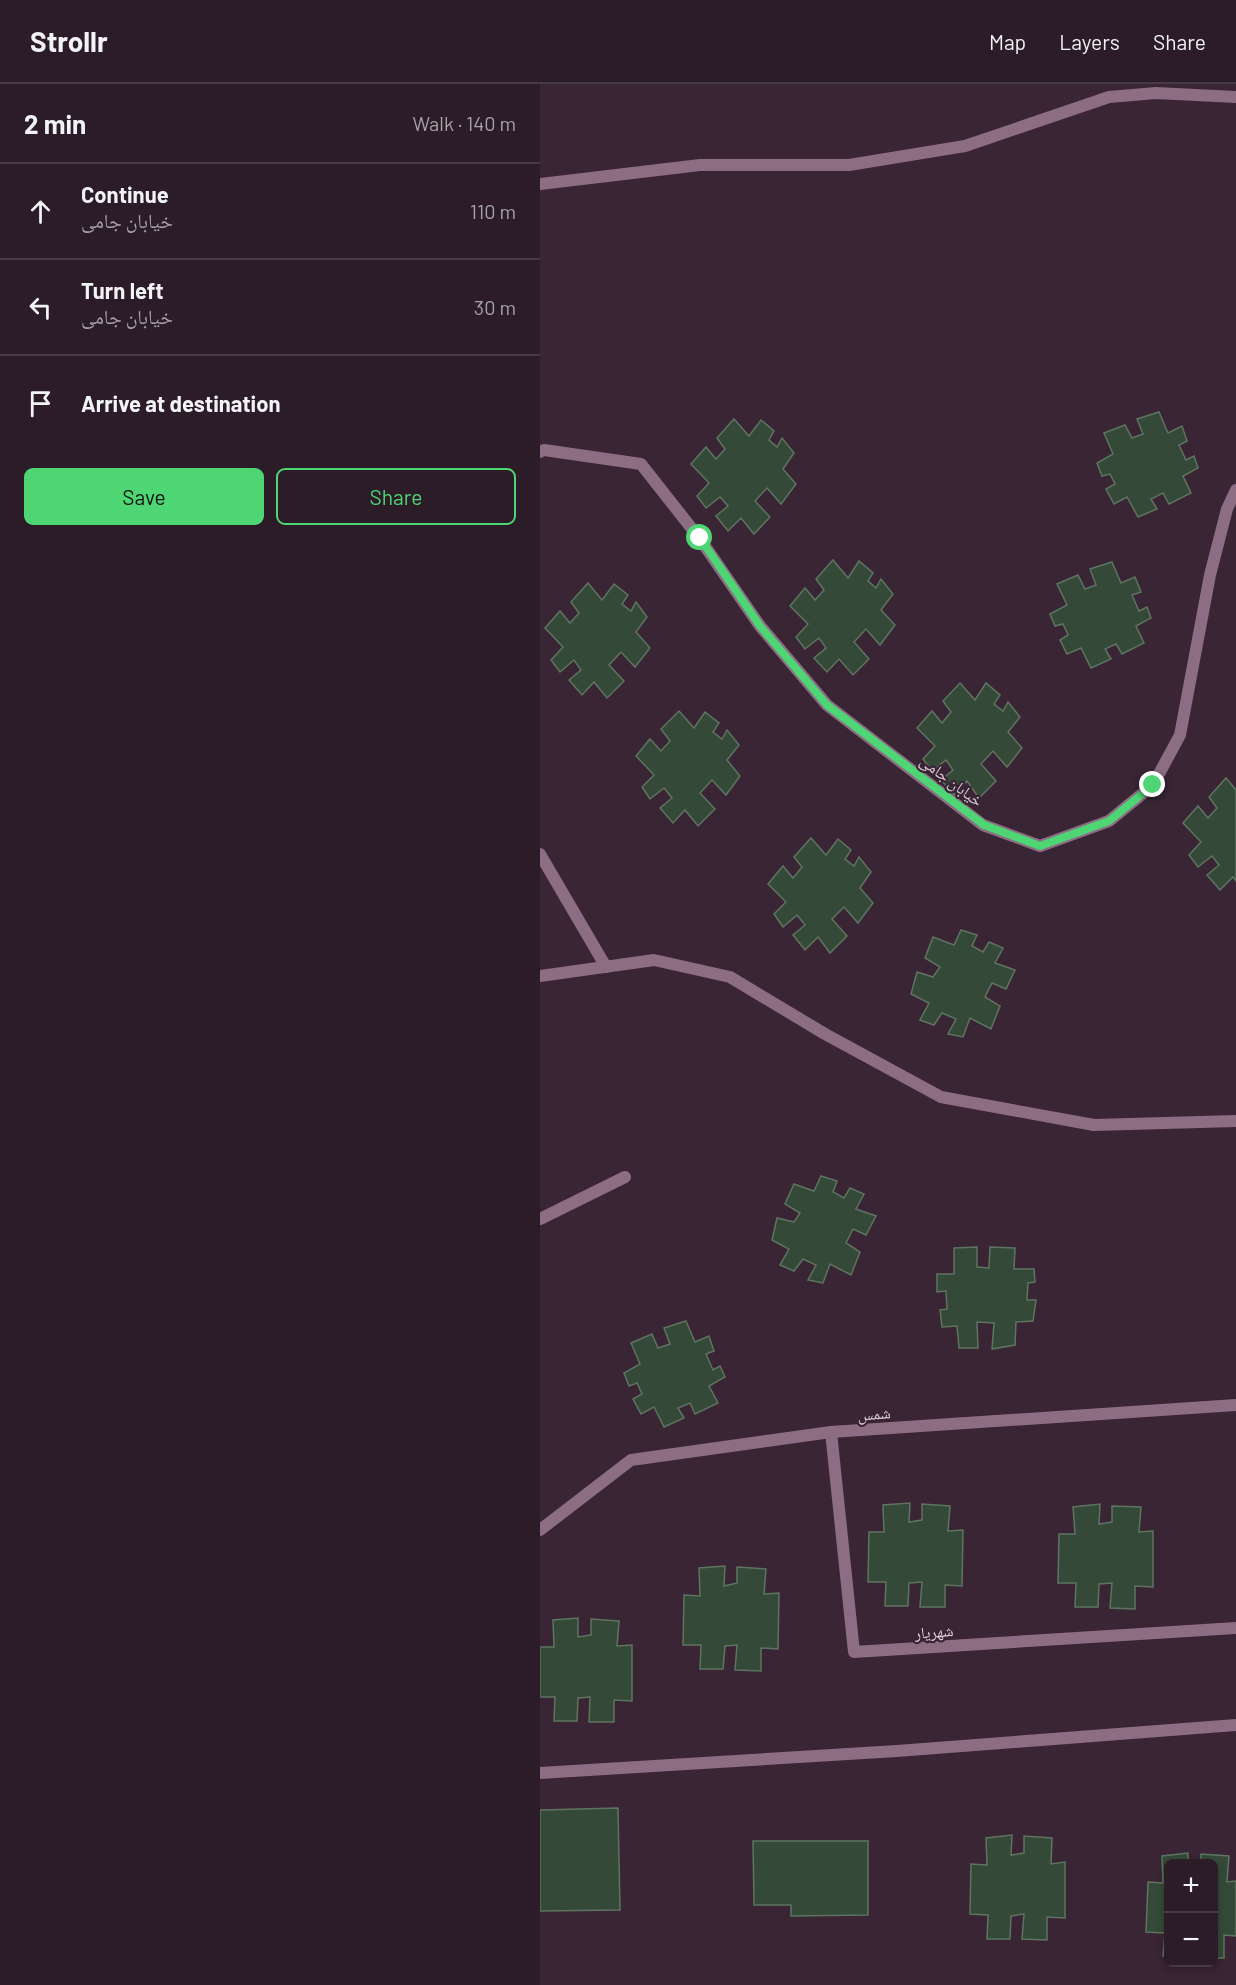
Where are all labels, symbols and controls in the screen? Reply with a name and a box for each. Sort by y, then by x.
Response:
text: Strollr [30,24,108,58]
text: Map [989,29,1026,54]
text: Layers [1059,29,1120,54]
text: Share [1153,29,1206,54]
text: 2 min [24,108,86,139]
text: Walk · 140 m [412,111,516,135]
text: Continue [81,181,169,207]
icon: ahead [24,195,57,228]
text: 110 m [470,199,516,223]
text: خیابان جامی [81,208,173,232]
text: Turn left [81,277,164,303]
icon: left [24,291,57,324]
text: 30 m [474,295,516,319]
text: خیابان جامی [81,304,173,328]
icon: arrive [24,387,57,420]
text: Arrive at destination [81,390,280,416]
button: Save [24,468,264,525]
button: Share [276,468,516,525]
route start [686,524,712,550]
street label: خیابان جامی [916,750,987,811]
route end [1139,771,1165,797]
street label: شمس [857,1402,891,1426]
street label: شهریار [913,1620,954,1643]
map controls [1164,1859,1218,1967]
button: + [1164,1859,1218,1913]
button: − [1164,1913,1218,1967]

